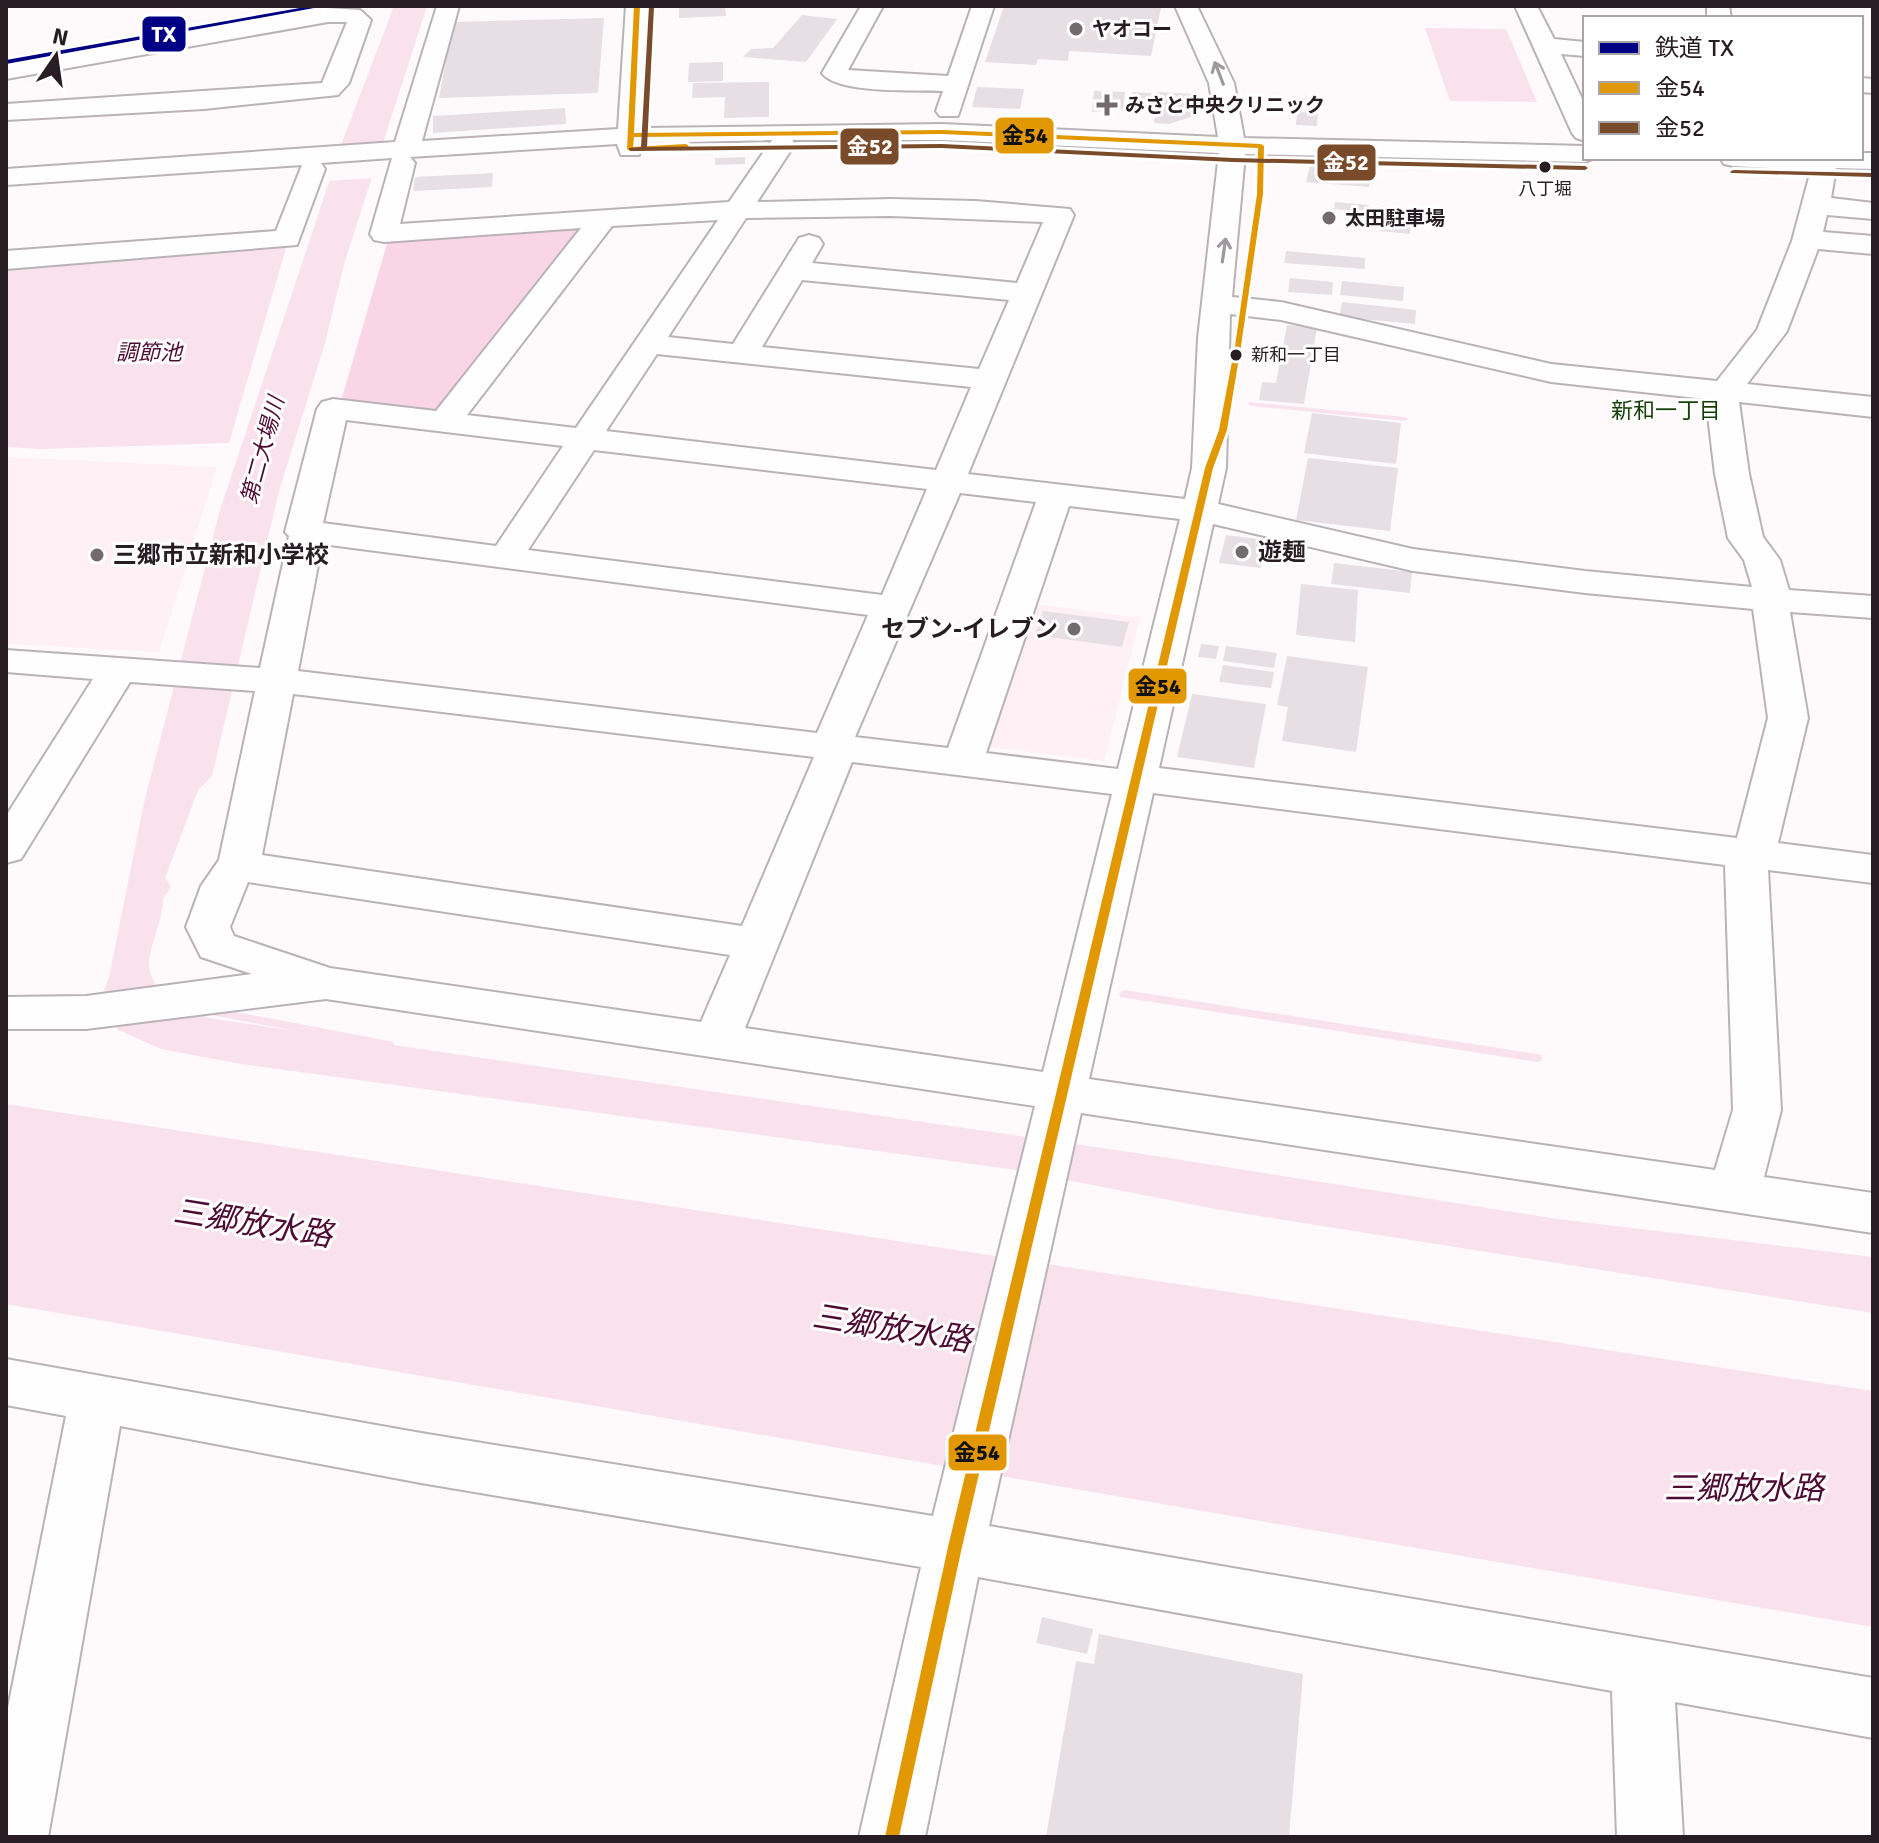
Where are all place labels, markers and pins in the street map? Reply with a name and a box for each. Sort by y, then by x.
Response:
place label: ヤオコー [1092,17,1172,42]
marker: ヤオコー [1067,20,1085,38]
place label: みさと中央クリニック [1125,93,1325,118]
marker: みさと中央クリニック [1096,94,1118,116]
marker: 八丁堀 [1537,159,1553,175]
place label: 八丁堀 [1518,178,1572,200]
place label: 太田駐車場 [1345,206,1445,231]
marker: 太田駐車場 [1320,209,1338,227]
place label: 新和一丁目 [1251,344,1341,366]
marker: 新和一丁目 [1228,347,1244,363]
place label: 遊麺 [1258,537,1306,567]
place label: 三郷市立新和小学校 [113,540,329,570]
marker: 遊麺 [1233,543,1251,561]
marker: 三郷市立新和小学校 [88,546,106,564]
place label: セブン-イレブン [881,614,1058,644]
marker: セブン-イレブン [1065,620,1083,638]

